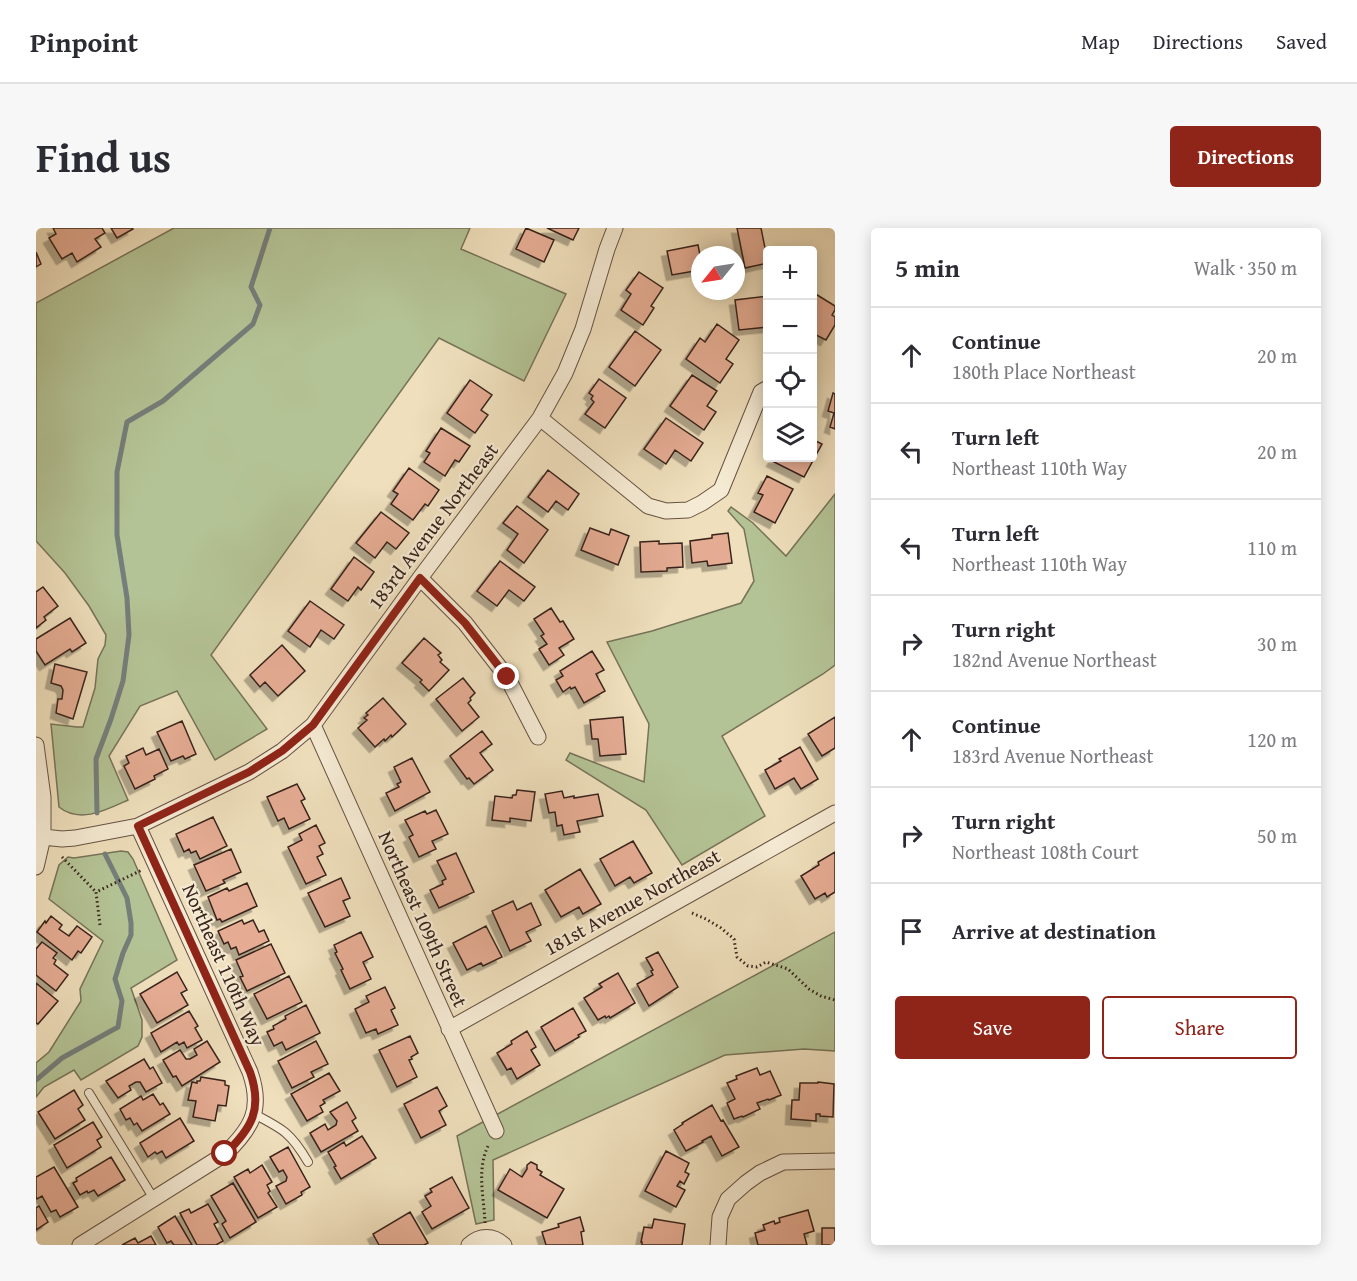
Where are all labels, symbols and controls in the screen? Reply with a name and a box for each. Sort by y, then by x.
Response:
text: Pinpoint [30,21,138,62]
text: Map [1081,26,1120,57]
text: Directions [1153,26,1243,57]
text: Saved [1276,26,1327,57]
text: Find us [36,126,171,187]
button: Directions [1170,126,1321,187]
north arrow [691,246,745,300]
map controls [763,246,817,462]
button: + [763,246,817,300]
text: 5 min [895,248,960,287]
text: Walk · 350 m [1194,253,1297,282]
button: − [763,300,817,354]
text: Continue [952,325,1041,357]
icon: ahead [895,339,928,372]
text: 20 m [1257,341,1297,370]
button: locate [763,354,817,408]
text: 180th Place Northeast [952,357,1136,386]
button: layers [763,408,817,462]
text: Turn left [952,421,1039,453]
icon: left [895,435,928,468]
street label: 183rd Avenue Northeast [360,436,505,615]
text: 20 m [1257,437,1297,466]
text: Northeast 110th Way [952,453,1127,482]
text: Turn left [952,517,1039,549]
icon: left [895,531,928,564]
text: 110 m [1247,533,1297,562]
text: Northeast 110th Way [952,549,1127,578]
text: Turn right [952,613,1055,645]
icon: right [895,627,928,660]
text: 30 m [1257,629,1297,658]
text: 182nd Avenue Northeast [952,645,1157,674]
route end [493,663,519,689]
text: Continue [952,709,1041,741]
icon: ahead [895,723,928,756]
text: 120 m [1247,725,1297,754]
text: 183rd Avenue Northeast [952,741,1154,770]
text: Turn right [952,805,1055,837]
icon: right [895,819,928,852]
text: 50 m [1257,821,1297,850]
street label: Northeast 109th Street [372,826,475,1012]
text: Northeast 108th Court [952,837,1139,866]
street label: 181st Avenue Northeast [538,841,725,962]
street label: Northeast 110th Way [176,879,273,1051]
icon: arrive [895,915,928,948]
text: Arrive at destination [952,915,1156,947]
button: Save [895,996,1090,1059]
button: Share [1102,996,1297,1059]
route start [211,1140,237,1166]

